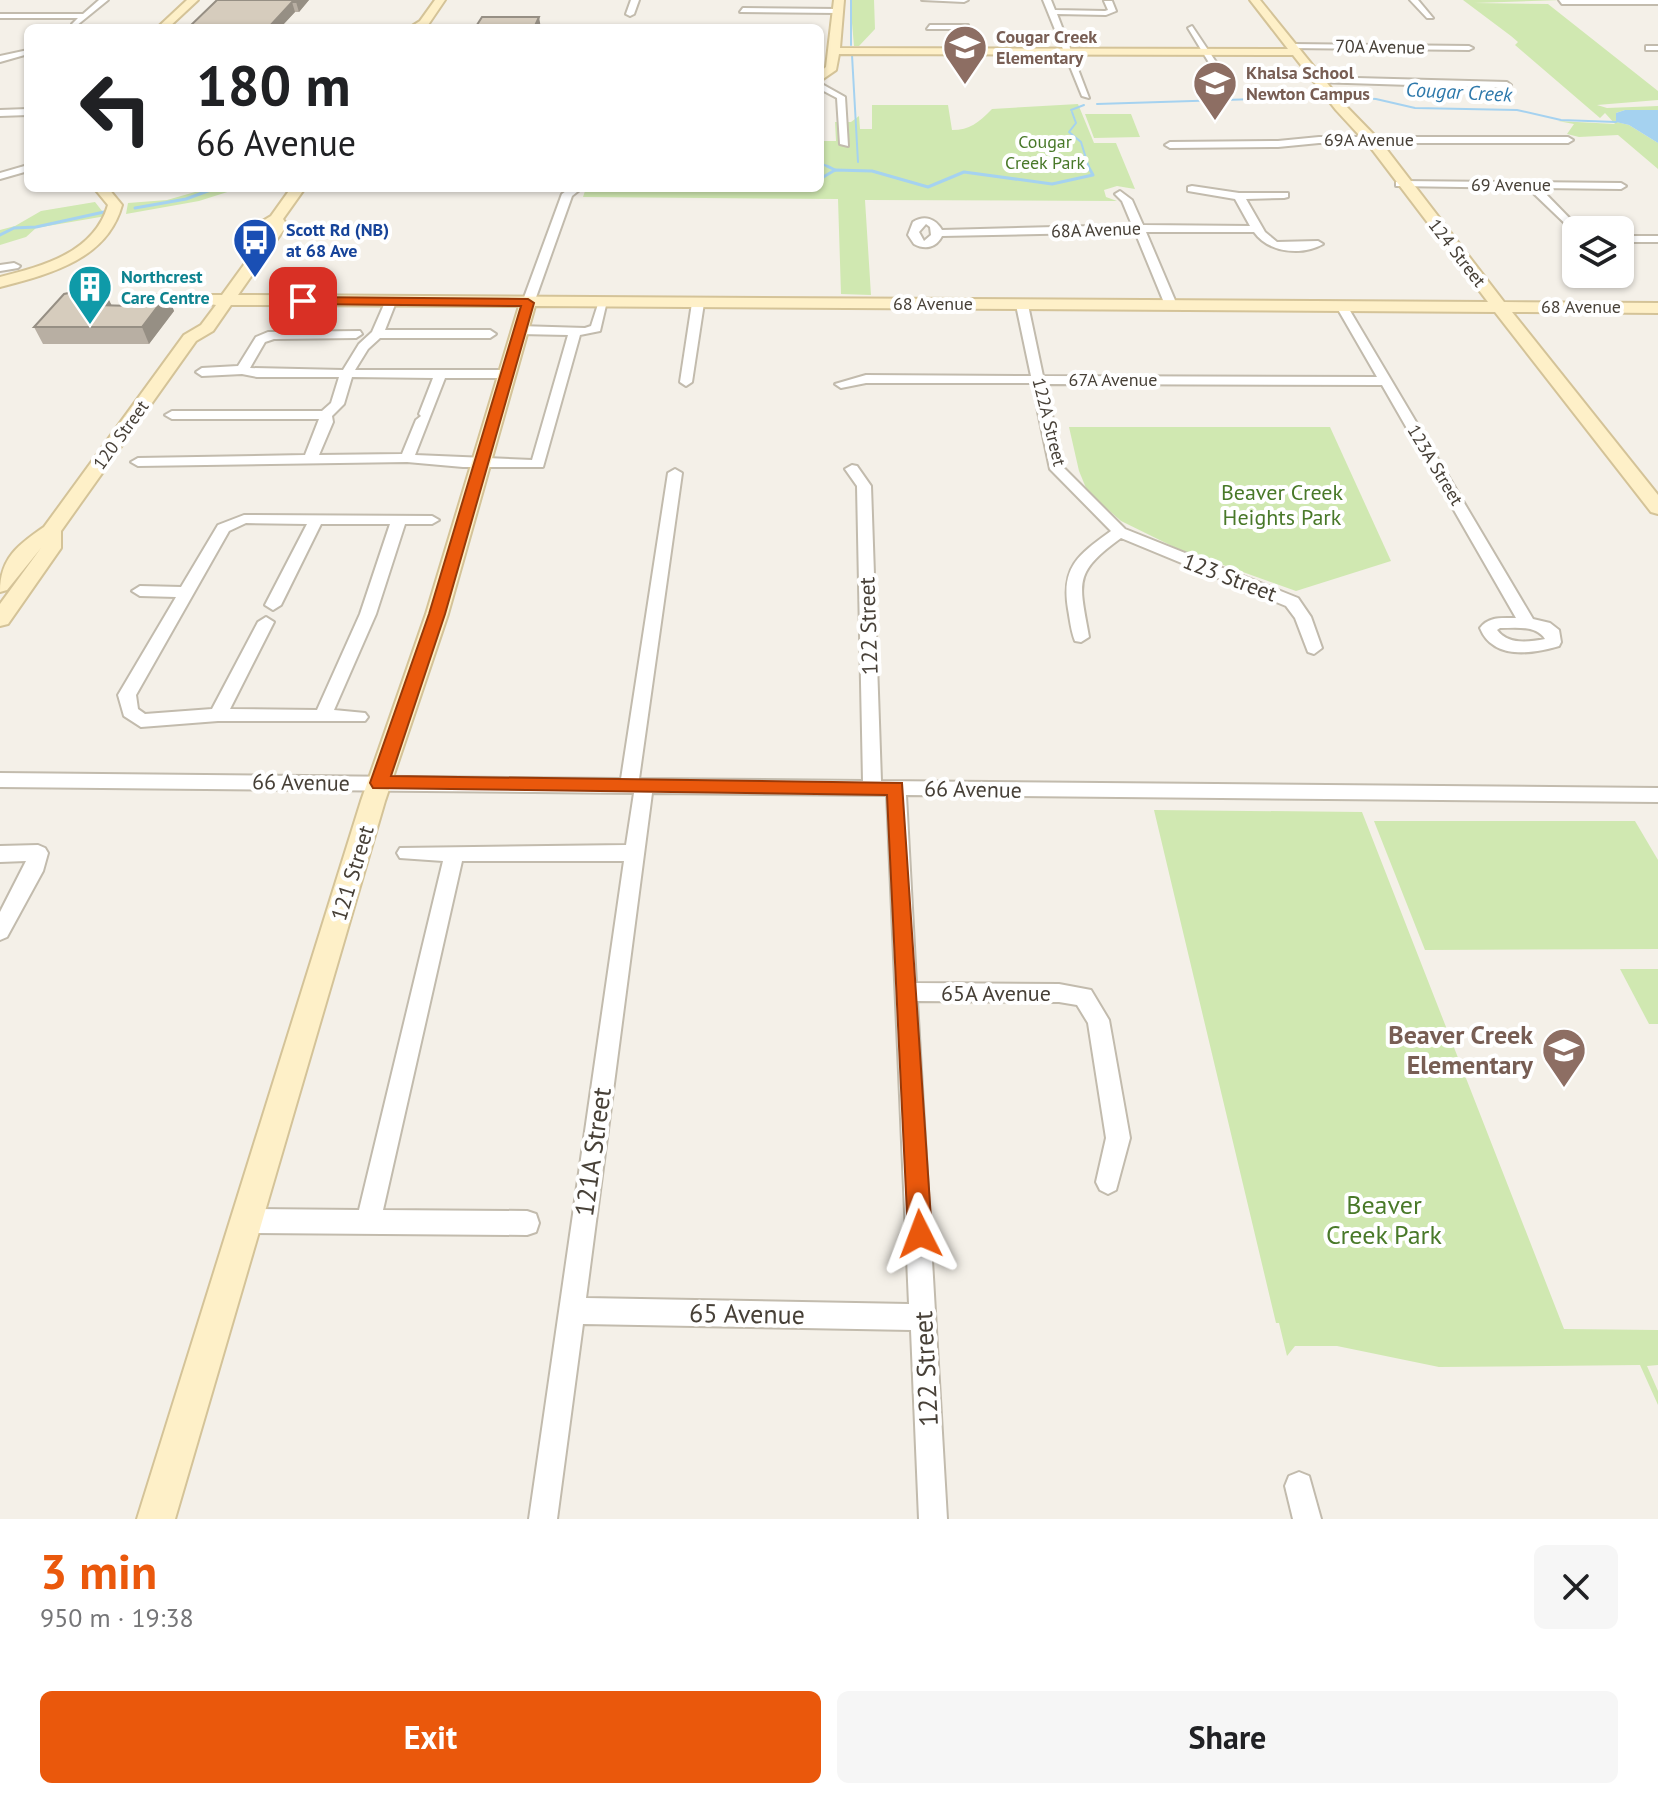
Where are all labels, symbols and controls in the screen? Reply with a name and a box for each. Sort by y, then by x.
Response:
school or university icon: Cougar Creek Elementary [941,23,989,86]
place label: Cougar Creek Elementary [996,25,1097,69]
street label: 70A Avenue [1335,34,1425,59]
text: 180 m [196,49,351,121]
icon: left [64,56,168,160]
school or university icon: Khalsa School Newton Campus [1191,59,1239,122]
place label: Khalsa School Newton Campus [1246,61,1370,105]
water label: Cougar Creek [1405,76,1514,108]
text: 66 Avenue [196,119,356,166]
street label: 69A Avenue [1324,128,1414,151]
park label: Cougar Creek Park [1005,130,1085,174]
street label: 69 Avenue [1471,173,1551,196]
street label: 124 Street [1424,214,1491,291]
bus stop icon: Scott Rd (NB) at 68 Ave [231,216,279,279]
street label: 68A Avenue [1051,216,1141,243]
map controls [1562,216,1634,288]
button: layers [1562,216,1634,288]
place label: Scott Rd (NB) at 68 Ave [286,218,389,262]
building icon: Northcrest Care Centre [66,263,114,326]
place label: Northcrest Care Centre [121,265,210,309]
pin [269,267,337,335]
icon: arrive [281,279,325,323]
street label: 68 Avenue [893,292,973,315]
street label: 68 Avenue [1541,295,1621,318]
street label: 67A Avenue [1069,368,1157,391]
street label: 122A Street [1027,375,1072,468]
street label: 120 Street [88,395,153,474]
street label: 123A Street [1402,420,1468,509]
park label: Beaver Creek Heights Park [1221,478,1344,531]
street label: 123 Street [1179,546,1281,608]
street label: 122 Street [852,576,884,675]
street label: 66 Avenue [252,767,350,797]
street label: 66 Avenue [924,774,1022,804]
street label: 121 Street [324,822,380,924]
street label: 65A Avenue [941,979,1051,1007]
place label: Beaver Creek Elementary [1388,1018,1534,1081]
school or university icon: Beaver Creek Elementary [1540,1026,1588,1089]
street label: 121A Street [567,1085,618,1219]
park label: Beaver Creek Park [1326,1188,1442,1251]
position arrow [878,1192,962,1276]
street label: 65 Avenue [689,1296,805,1331]
street label: 122 Street [906,1310,945,1428]
text: 3 min [40,1540,157,1602]
button: close [1534,1545,1618,1629]
text: 950 m · 19:38 [40,1601,194,1634]
button: Exit [40,1691,821,1783]
button: Share [837,1691,1618,1783]

